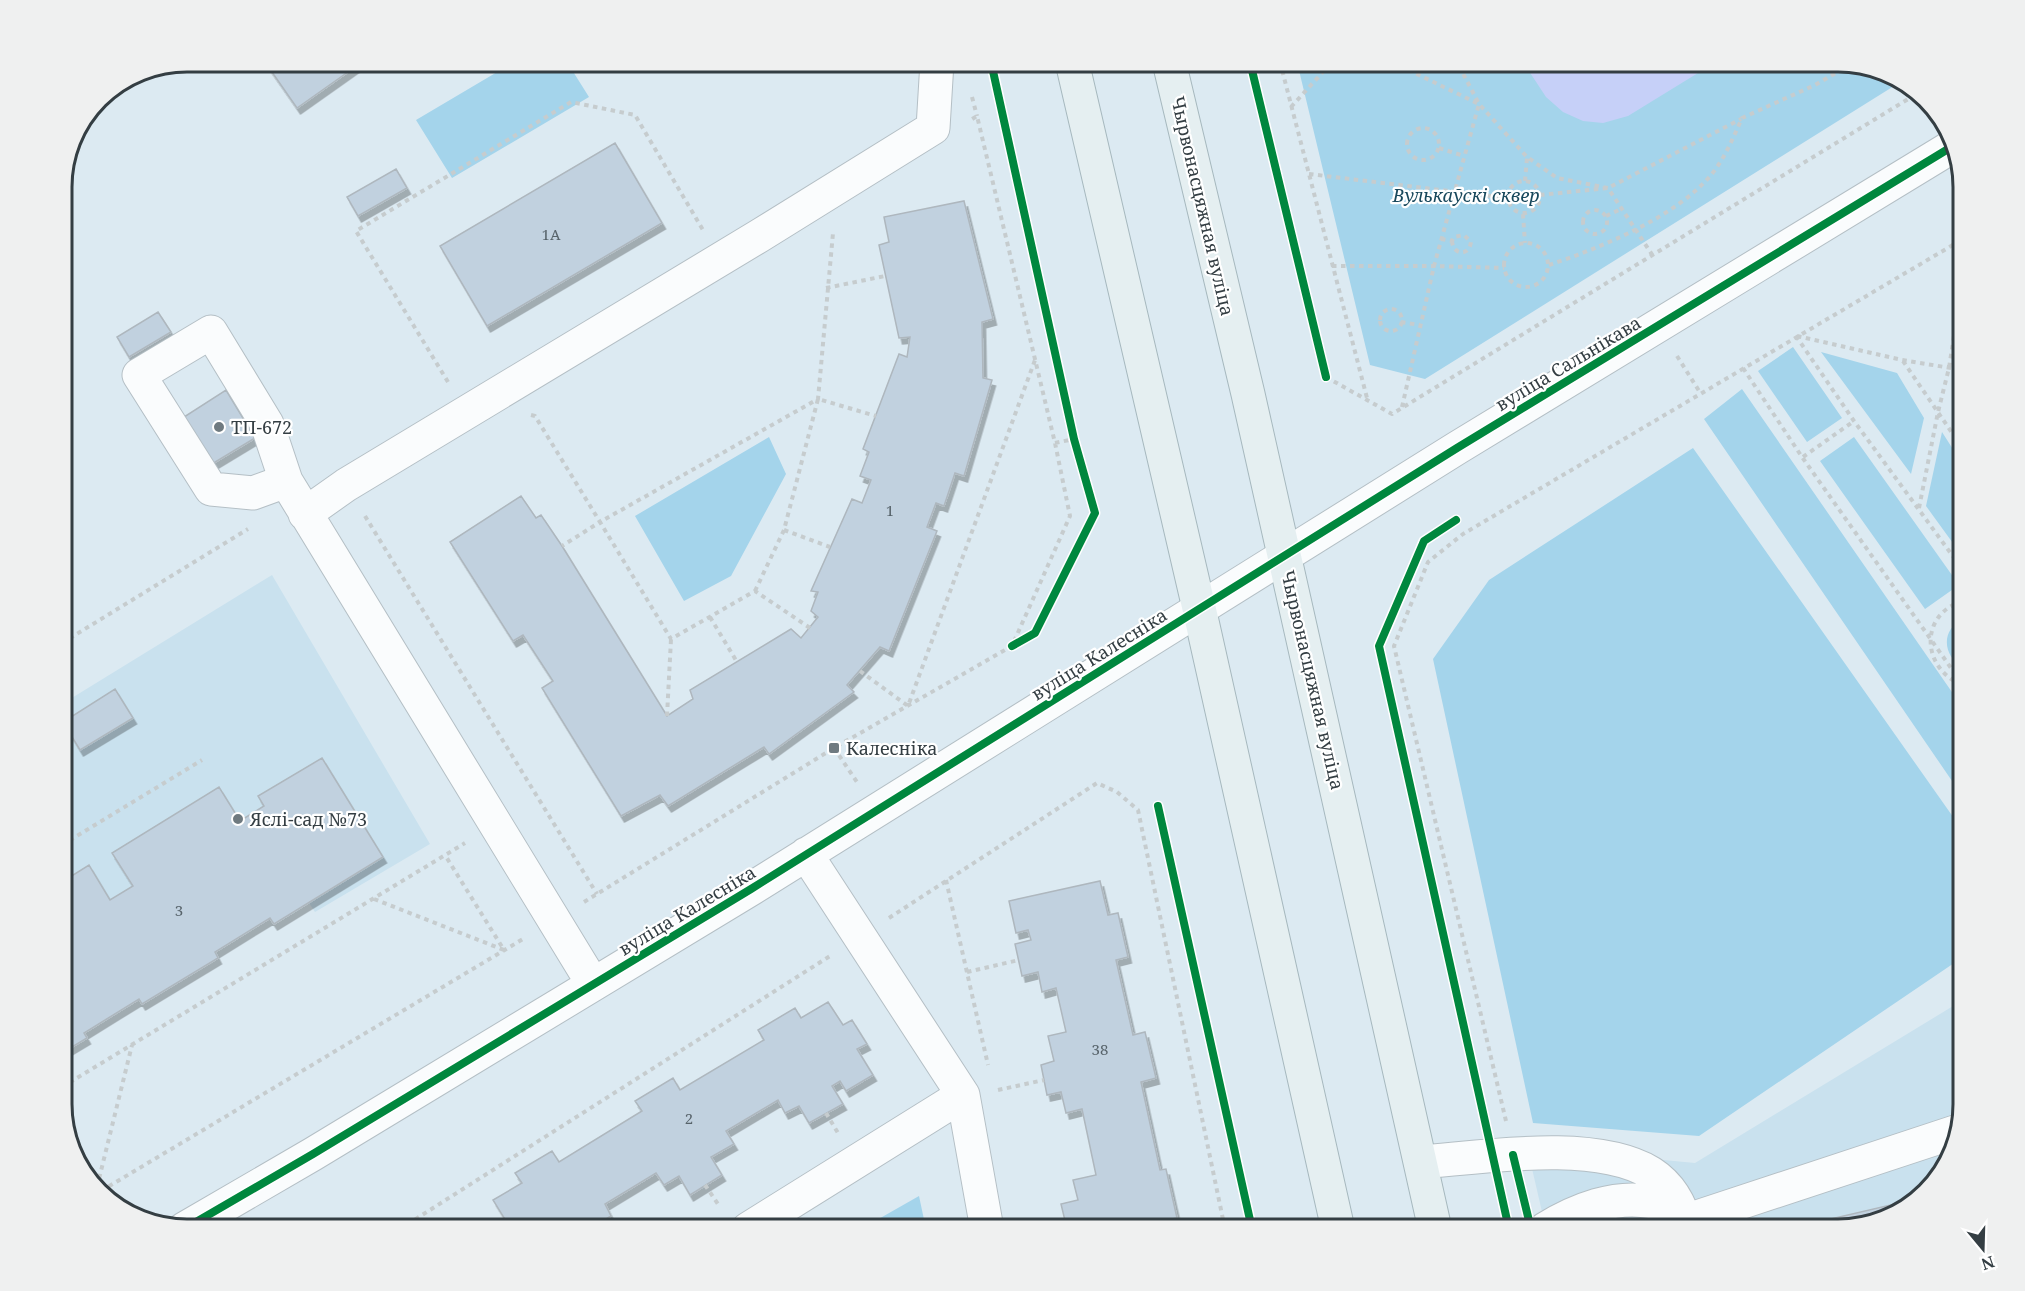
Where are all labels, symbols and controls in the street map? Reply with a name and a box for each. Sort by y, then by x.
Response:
street label: Чырвонасцяжная вуліца [1166,94,1240,318]
park label: Вулькаўскі сквер [1391,183,1540,207]
house number: 1А [542,224,561,244]
street label: вуліца Сальнікава [1491,310,1645,416]
place label: ТП-672 [231,415,292,439]
marker: ТП-672 [212,420,226,434]
house number: 1 [886,500,894,520]
street label: Чырвонасцяжная вуліца [1276,568,1350,792]
street label: вуліца Калесніка [1027,603,1171,705]
place label: Калесніка [846,736,938,760]
marker: Калесніка [827,741,841,755]
place label: Яслі-сад №73 [249,807,367,831]
marker: Яслі-сад №73 [231,812,245,826]
street label: вуліца Калесніка [614,860,760,960]
house number: 3 [175,900,183,920]
house number: 38 [1092,1039,1108,1059]
house number: 2 [685,1108,693,1128]
north arrow [1953,1219,2013,1279]
text: N [1978,1251,1997,1276]

